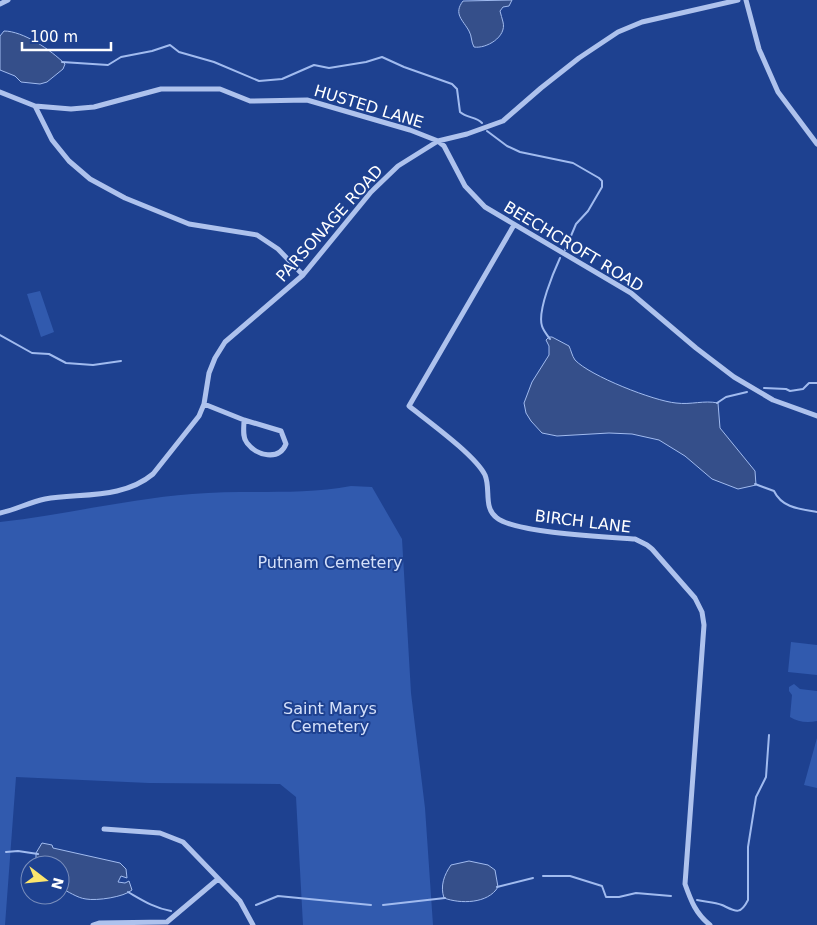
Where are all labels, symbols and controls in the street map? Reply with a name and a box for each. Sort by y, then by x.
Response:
scale bar [22,20,111,52]
text: 100 m [30,28,78,46]
street label: HUSTED LANE [312,81,426,132]
street label: PARSONAGE ROAD [272,161,387,286]
street label: BEECHCROFT ROAD [500,197,647,296]
street label: BIRCH LANE [534,506,632,537]
park label: Putnam Cemetery [257,553,403,572]
park label: Saint Marys Cemetery [283,699,377,736]
north arrow [20,855,70,905]
text: N [48,876,67,891]

